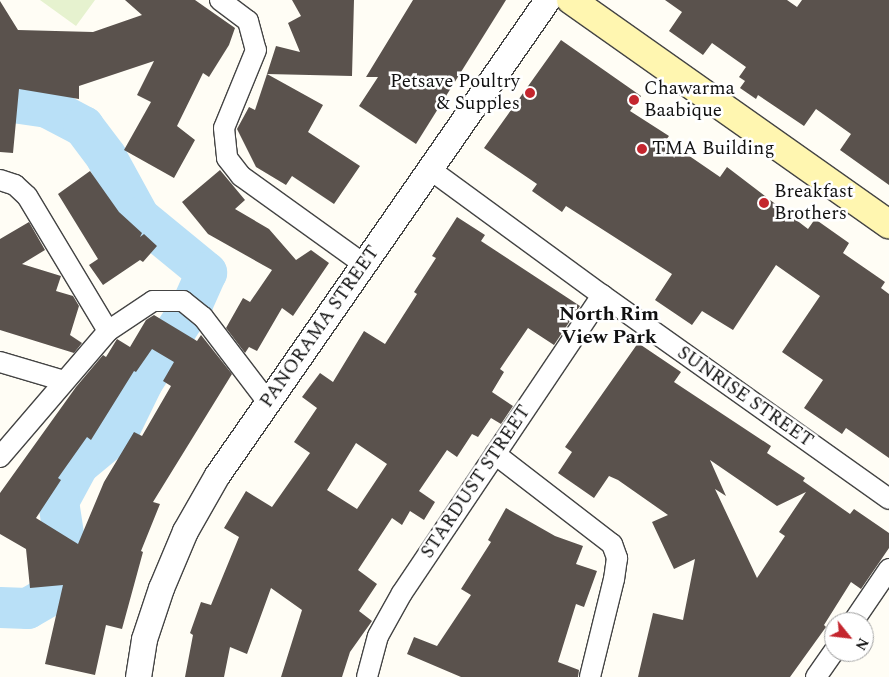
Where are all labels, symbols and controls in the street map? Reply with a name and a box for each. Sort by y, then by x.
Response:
place label: Petsave Poultry & Supples [390,71,520,115]
place label: Chawarma Baabique [644,78,735,122]
marker: Petsave Poultry & Supples [524,87,536,99]
marker: Chawarma Baabique [628,94,640,106]
place label: TMA Building [652,138,775,160]
marker: TMA Building [636,143,648,155]
place label: Breakfast Brothers [774,181,853,225]
marker: Breakfast Brothers [758,197,770,209]
street label: PANORAMA STREET [255,242,385,412]
district label: North Rim View Park [559,302,659,349]
street label: SUNRISE STREET [673,342,817,452]
street label: STARDUST STREET [416,401,536,563]
north arrow [824,612,874,662]
text: N [850,634,874,654]

